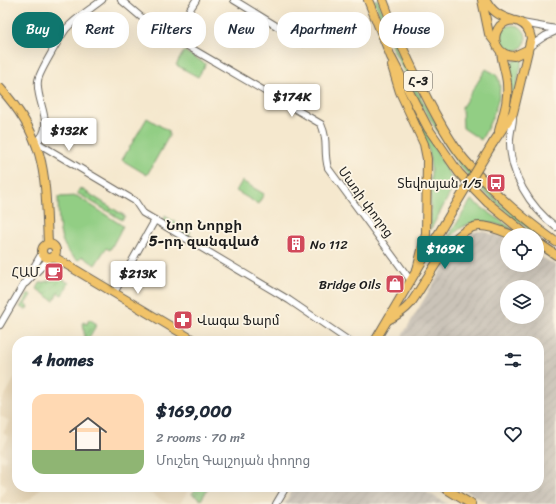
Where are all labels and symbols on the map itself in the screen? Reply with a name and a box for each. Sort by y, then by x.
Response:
road number: Հ-3 [404,71,432,91]
pin: $174K [264,84,320,118]
pin: $132K [41,118,97,152]
street label: Մառի փողոց [332,161,400,243]
place label: Տեվոսյան 1/5 [397,172,482,195]
bus stop icon: Տեվոսյան 1/5 [485,172,507,194]
district label: Նոր Նորքի 5-րդ զանգված [149,213,259,254]
building icon: No 112 [285,233,307,255]
place label: No 112 [310,233,348,256]
pin: $169K [417,236,473,270]
place label: ՀԱՄ [12,261,41,284]
cafe icon: ՀԱՄ [43,261,65,283]
pin: $213K [110,261,166,295]
place label: Bridge Oils [319,273,381,296]
shop icon: Bridge Oils [384,273,406,295]
pharmacy icon: Վագա Ֆարմ [172,309,194,331]
place label: Վագա Ֆարմ [197,309,280,332]

